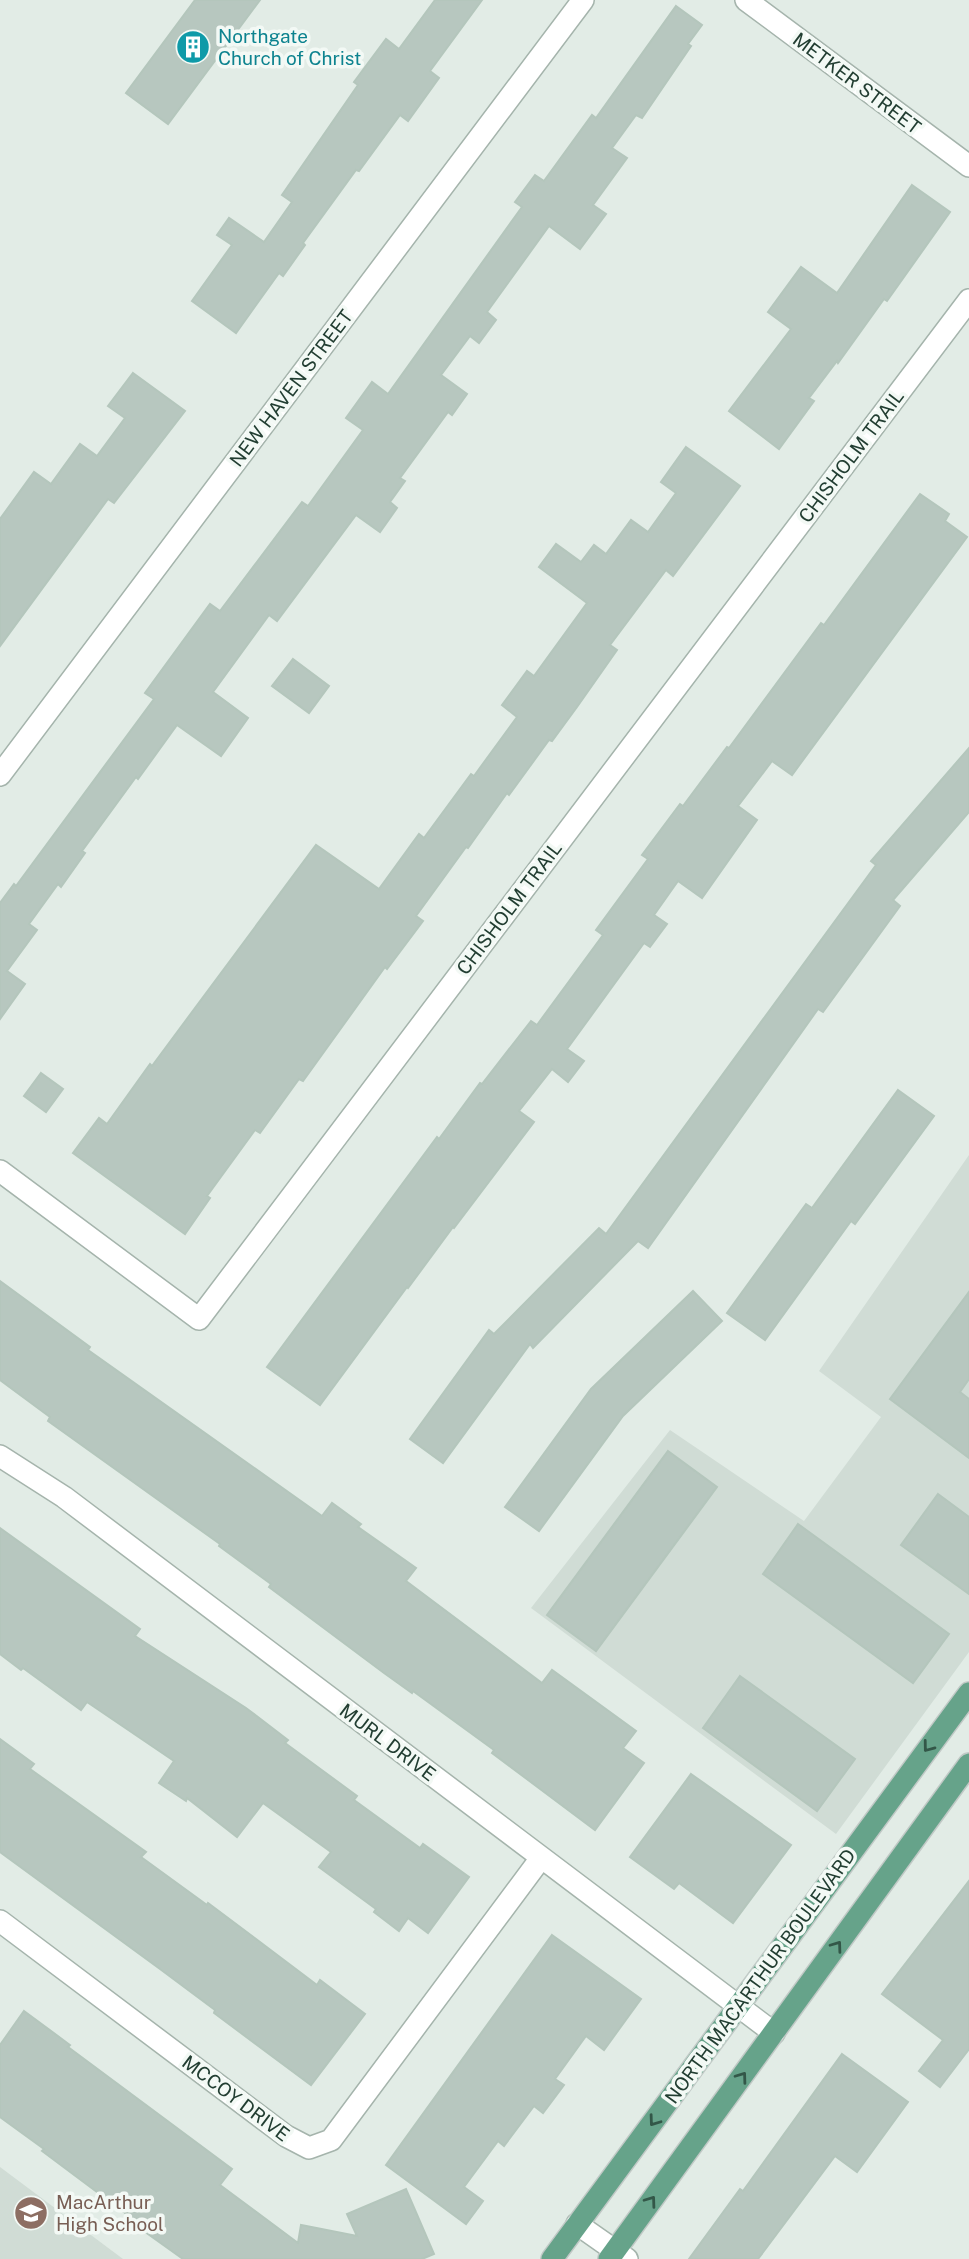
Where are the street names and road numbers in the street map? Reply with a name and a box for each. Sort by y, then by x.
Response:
street label: METKER STREET [789,28,925,138]
street label: NEW HAVEN STREET [225,305,357,471]
street label: CHISHOLM TRAIL [794,385,908,527]
street label: CHISHOLM TRAIL [452,837,566,979]
street label: MURL DRIVE [336,1699,440,1785]
street label: NORTH MACARTHUR BOULEVARD [660,1844,860,2108]
street label: MCCOY DRIVE [178,2051,294,2145]

